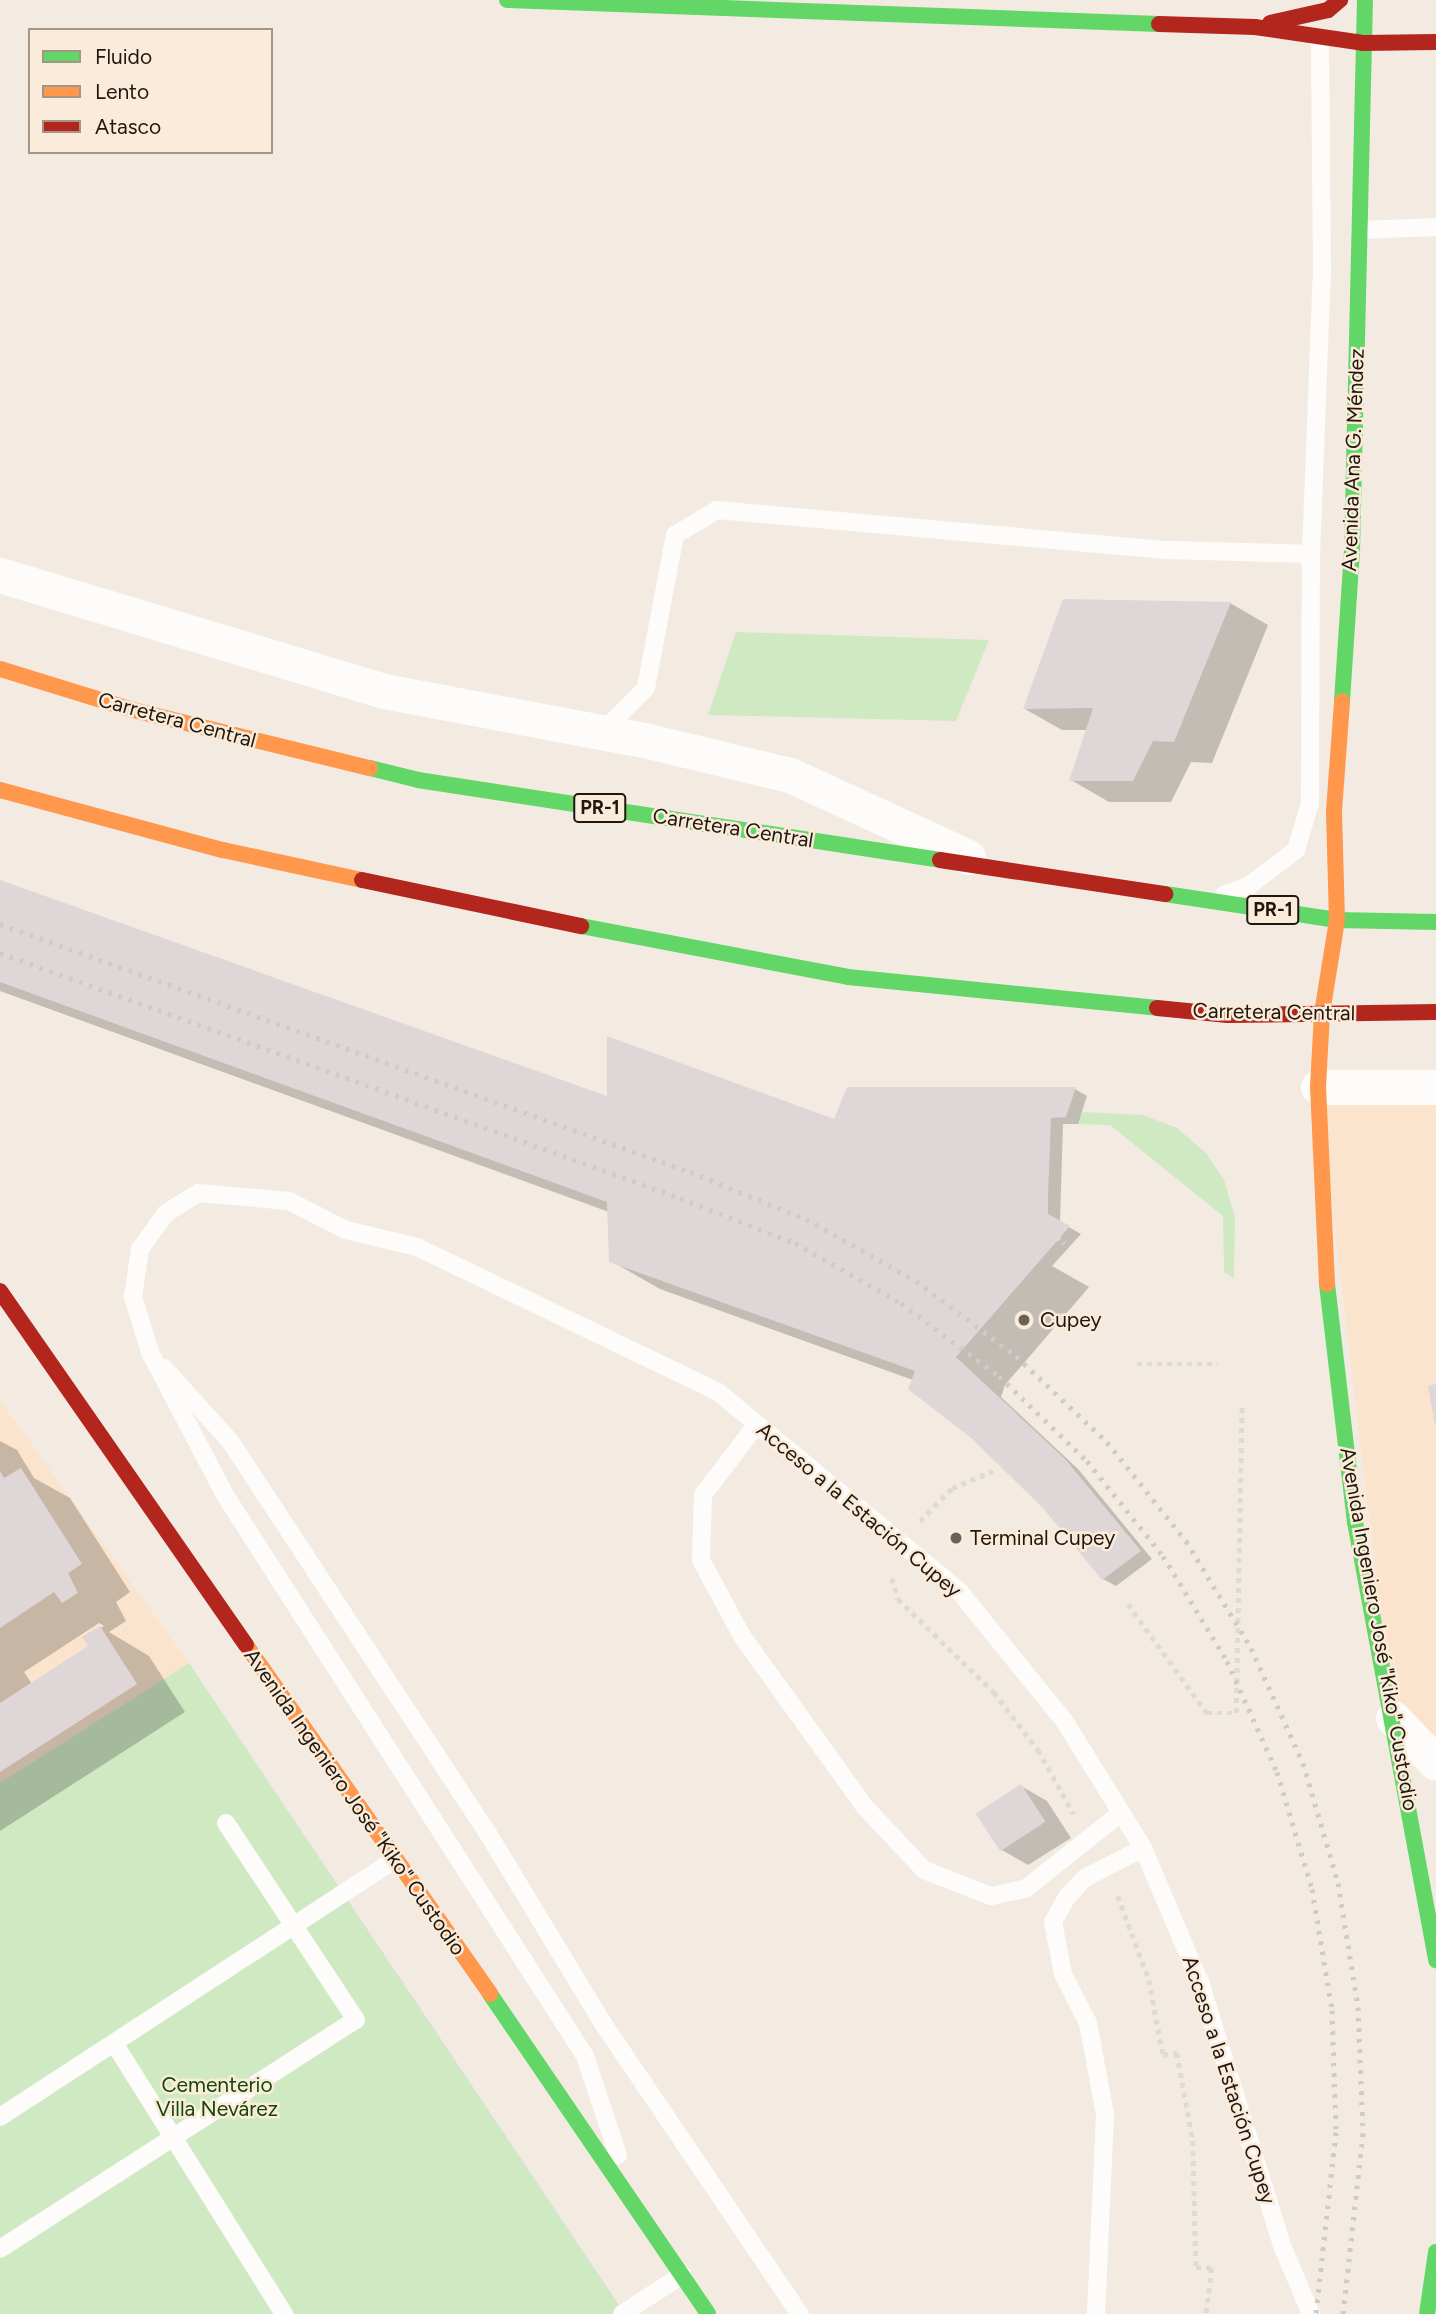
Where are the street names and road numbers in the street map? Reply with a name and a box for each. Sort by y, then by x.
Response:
street label: Avenida Ana G. Méndez [1337,348,1369,572]
street label: Carretera Central [95,687,259,753]
road number: PR-1 [572,792,628,824]
street label: Carretera Central [651,803,815,853]
road number: PR-1 [1245,894,1301,926]
street label: Carretera Central [1193,998,1355,1026]
street label: Acceso a la Estación Cupey [752,1417,966,1603]
street label: Avenida Ingeniero José "Kiko" Custodio [1335,1445,1423,1813]
street label: Avenida Ingeniero José "Kiko" Custodio [239,1644,471,1960]
street label: Acceso a la Estación Cupey [1177,1953,1281,2207]

